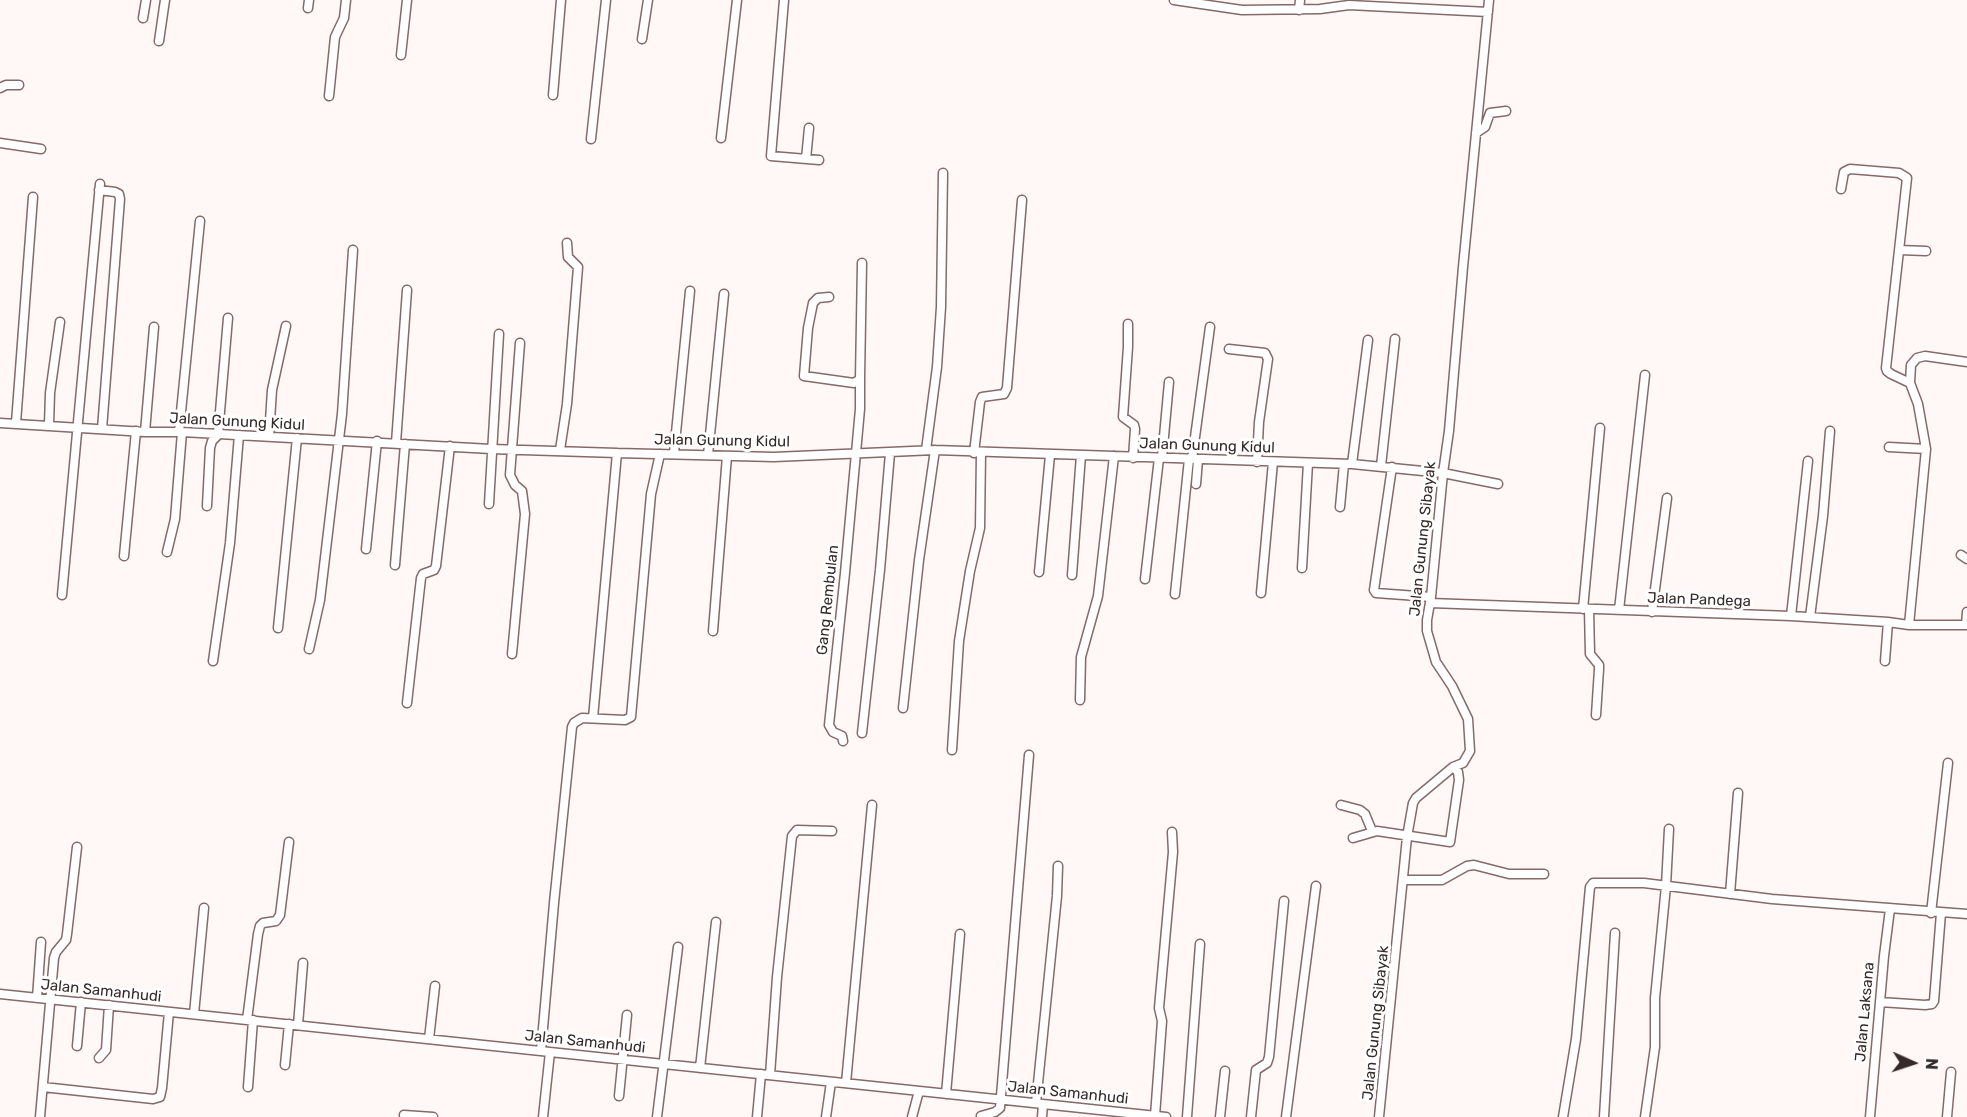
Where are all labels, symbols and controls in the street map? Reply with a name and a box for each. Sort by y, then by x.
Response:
street label: Jalan Gunung Kidul [169,409,305,435]
street label: Jalan Gunung Kidul [654,431,790,451]
street label: Jalan Gunung Kidul [1139,435,1275,457]
street label: Jalan Gunung Sibayak [1406,461,1440,617]
street label: Gang Rembulan [813,544,843,656]
street label: Jalan Pandega [1647,589,1751,611]
street label: Jalan Gunung Sibayak [1359,945,1393,1101]
street label: Jalan Laksana [1852,961,1878,1063]
street label: Jalan Samanhudi [40,976,162,1006]
street label: Jalan Samanhudi [524,1027,646,1057]
north arrow [1883,1033,1943,1093]
text: N [1922,1058,1941,1070]
street label: Jalan Samanhudi [1007,1078,1129,1108]

